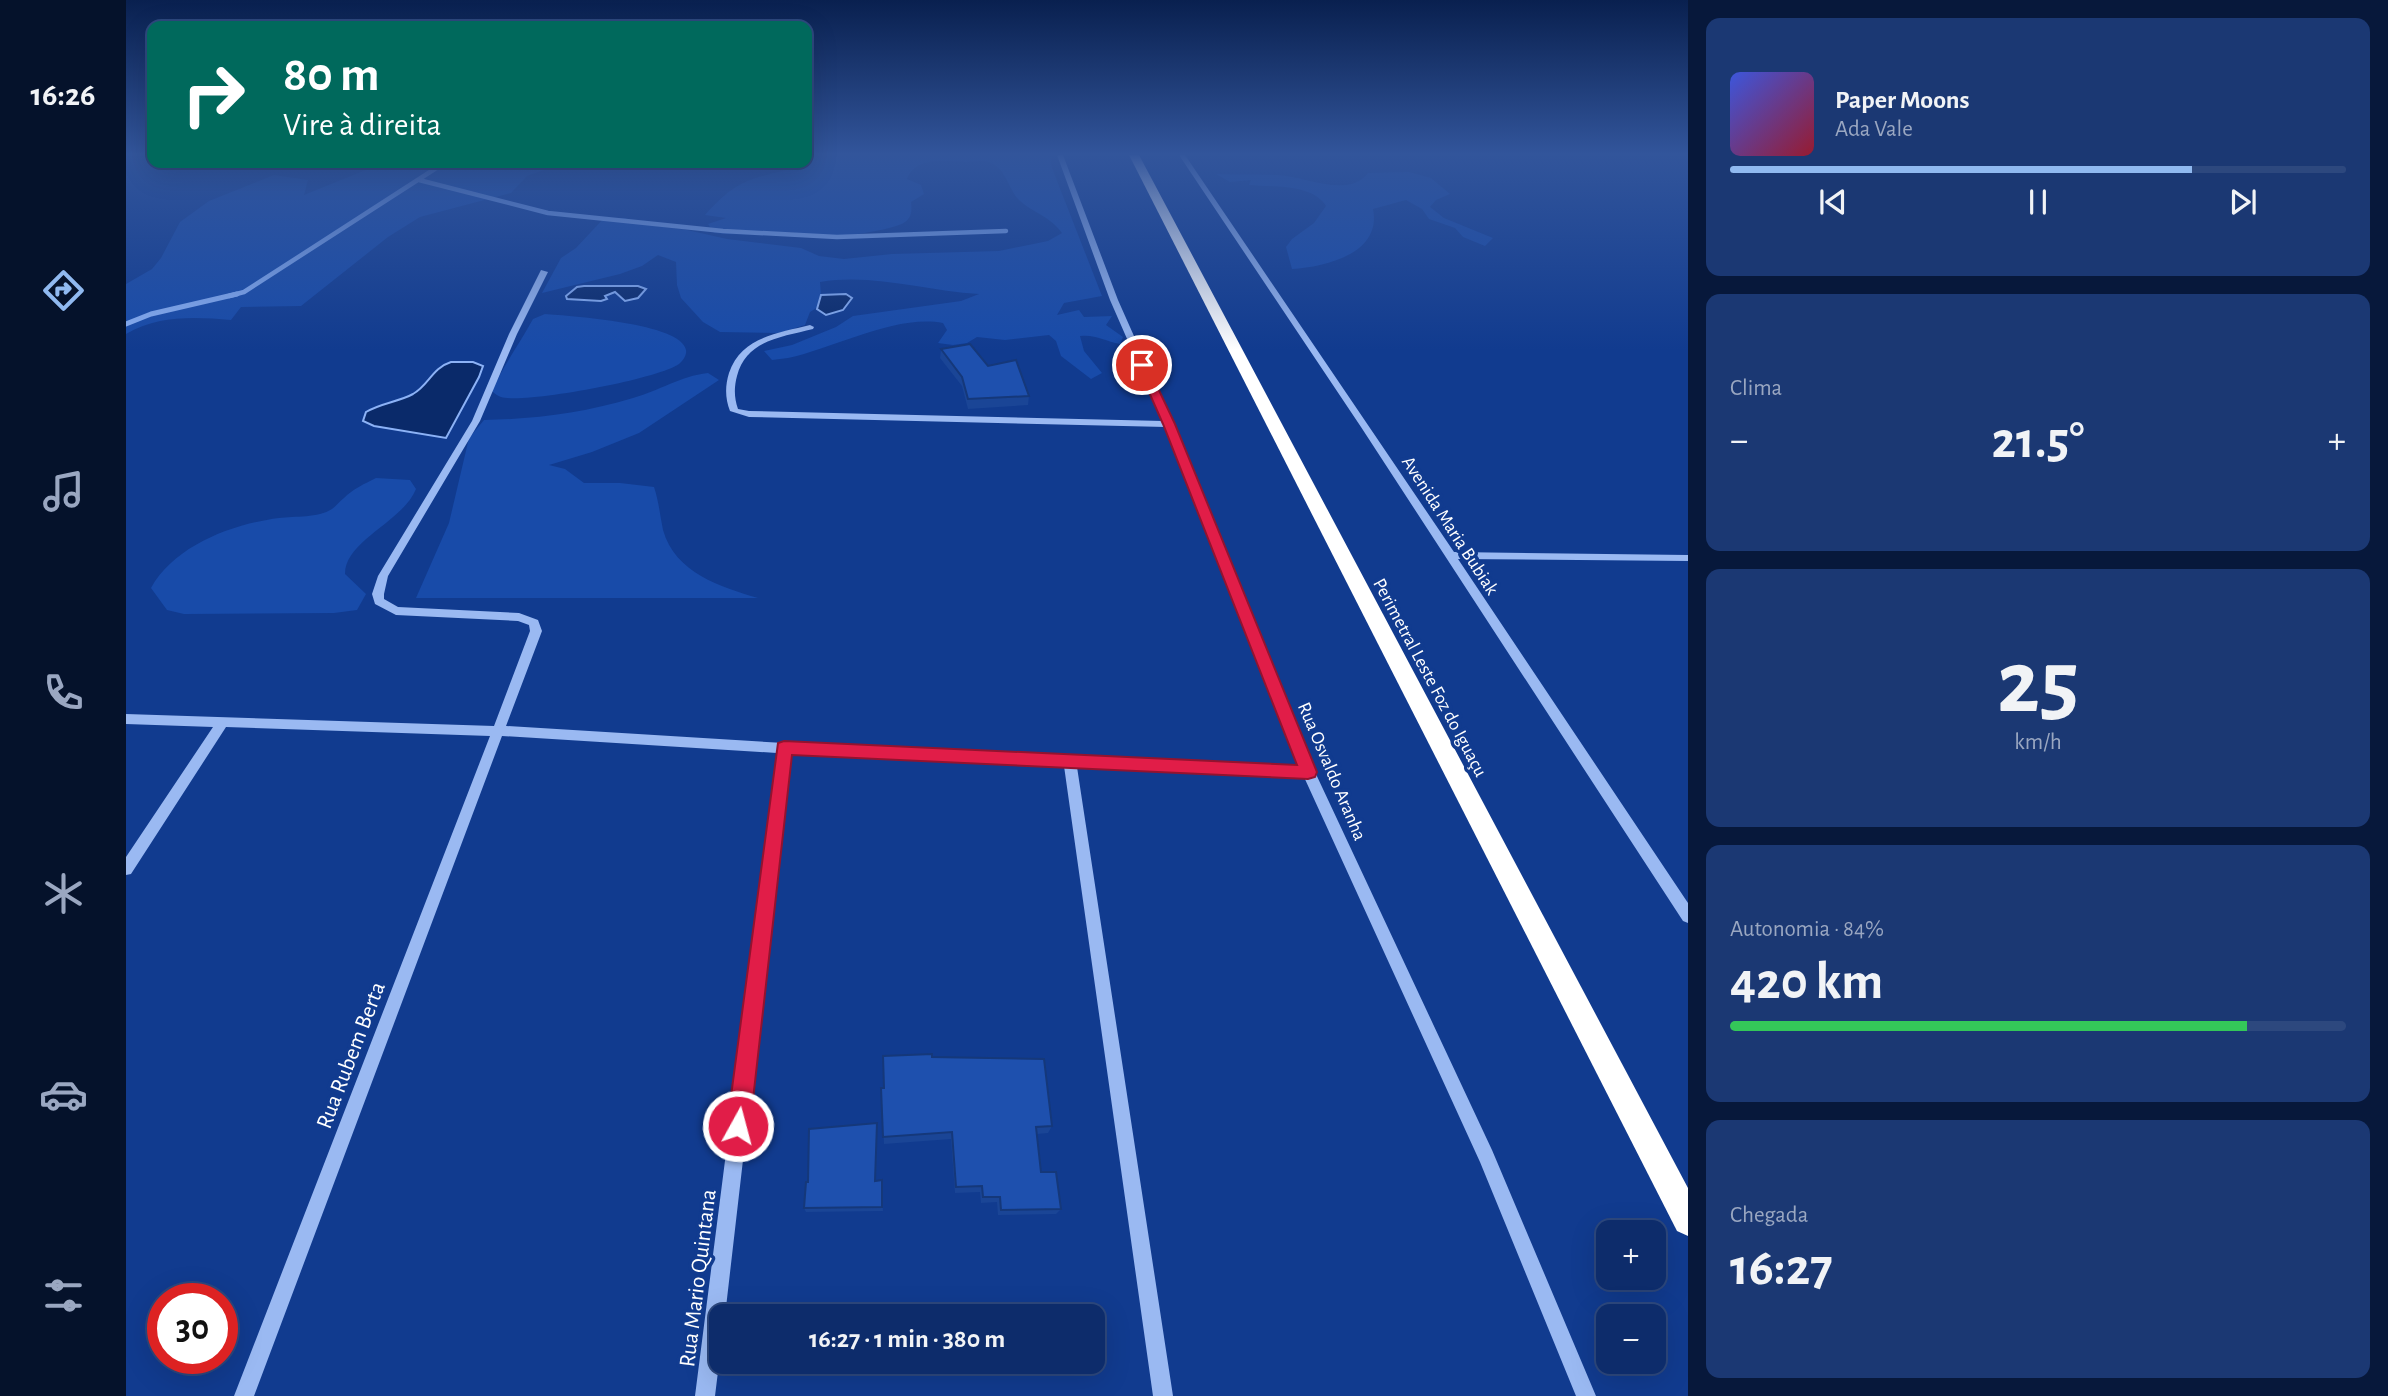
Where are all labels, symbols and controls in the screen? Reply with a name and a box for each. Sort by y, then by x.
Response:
icon: right [168,49,259,140]
text: 80 m [283,51,380,100]
text: 16:26 [31,79,95,111]
text: Paper Moons [1835,87,1970,113]
text: Vire à direita [283,109,441,141]
text: Ada Vale [1835,118,1913,141]
icon: previous [1814,183,1852,221]
icon: pause [2019,183,2057,221]
icon: next [2224,183,2262,221]
icon: directions [39,266,88,315]
pin [1112,335,1172,395]
icon: arrive [1123,346,1161,384]
text: Clima [1730,377,1782,400]
text: 21.5° [1992,415,2084,467]
text: − [1730,422,1748,460]
text: + [2328,422,2346,460]
street label: Avenida Maria Bubiak [1398,453,1502,599]
icon: music [39,467,88,516]
street label: Perimetral Leste Foz do Iguaçu [1369,575,1490,780]
text: 25 [1997,638,2079,729]
icon: phone [39,668,88,717]
street label: Rua Osvaldo Aranha [1294,700,1369,844]
text: km/h [2014,731,2062,754]
icon: climate [39,869,88,918]
text: Autonomia · 84% [1730,918,1884,941]
text: 420 km [1730,956,1883,1008]
street label: Rua Rubem Berta [313,979,390,1132]
icon: car [39,1070,88,1119]
position arrow [701,1089,775,1163]
street label: Rua Mario Quintana [676,1188,721,1368]
text: Chegada [1730,1204,1808,1227]
map controls [1596,1220,1666,1374]
button: + [1596,1220,1666,1290]
text: 16:27 [1730,1242,1833,1294]
icon: filters [39,1271,88,1320]
speed limit sign: 30 [147,1283,238,1374]
button: − [1596,1304,1666,1374]
text: 16:27 · 1 min · 380 m [809,1326,1005,1352]

